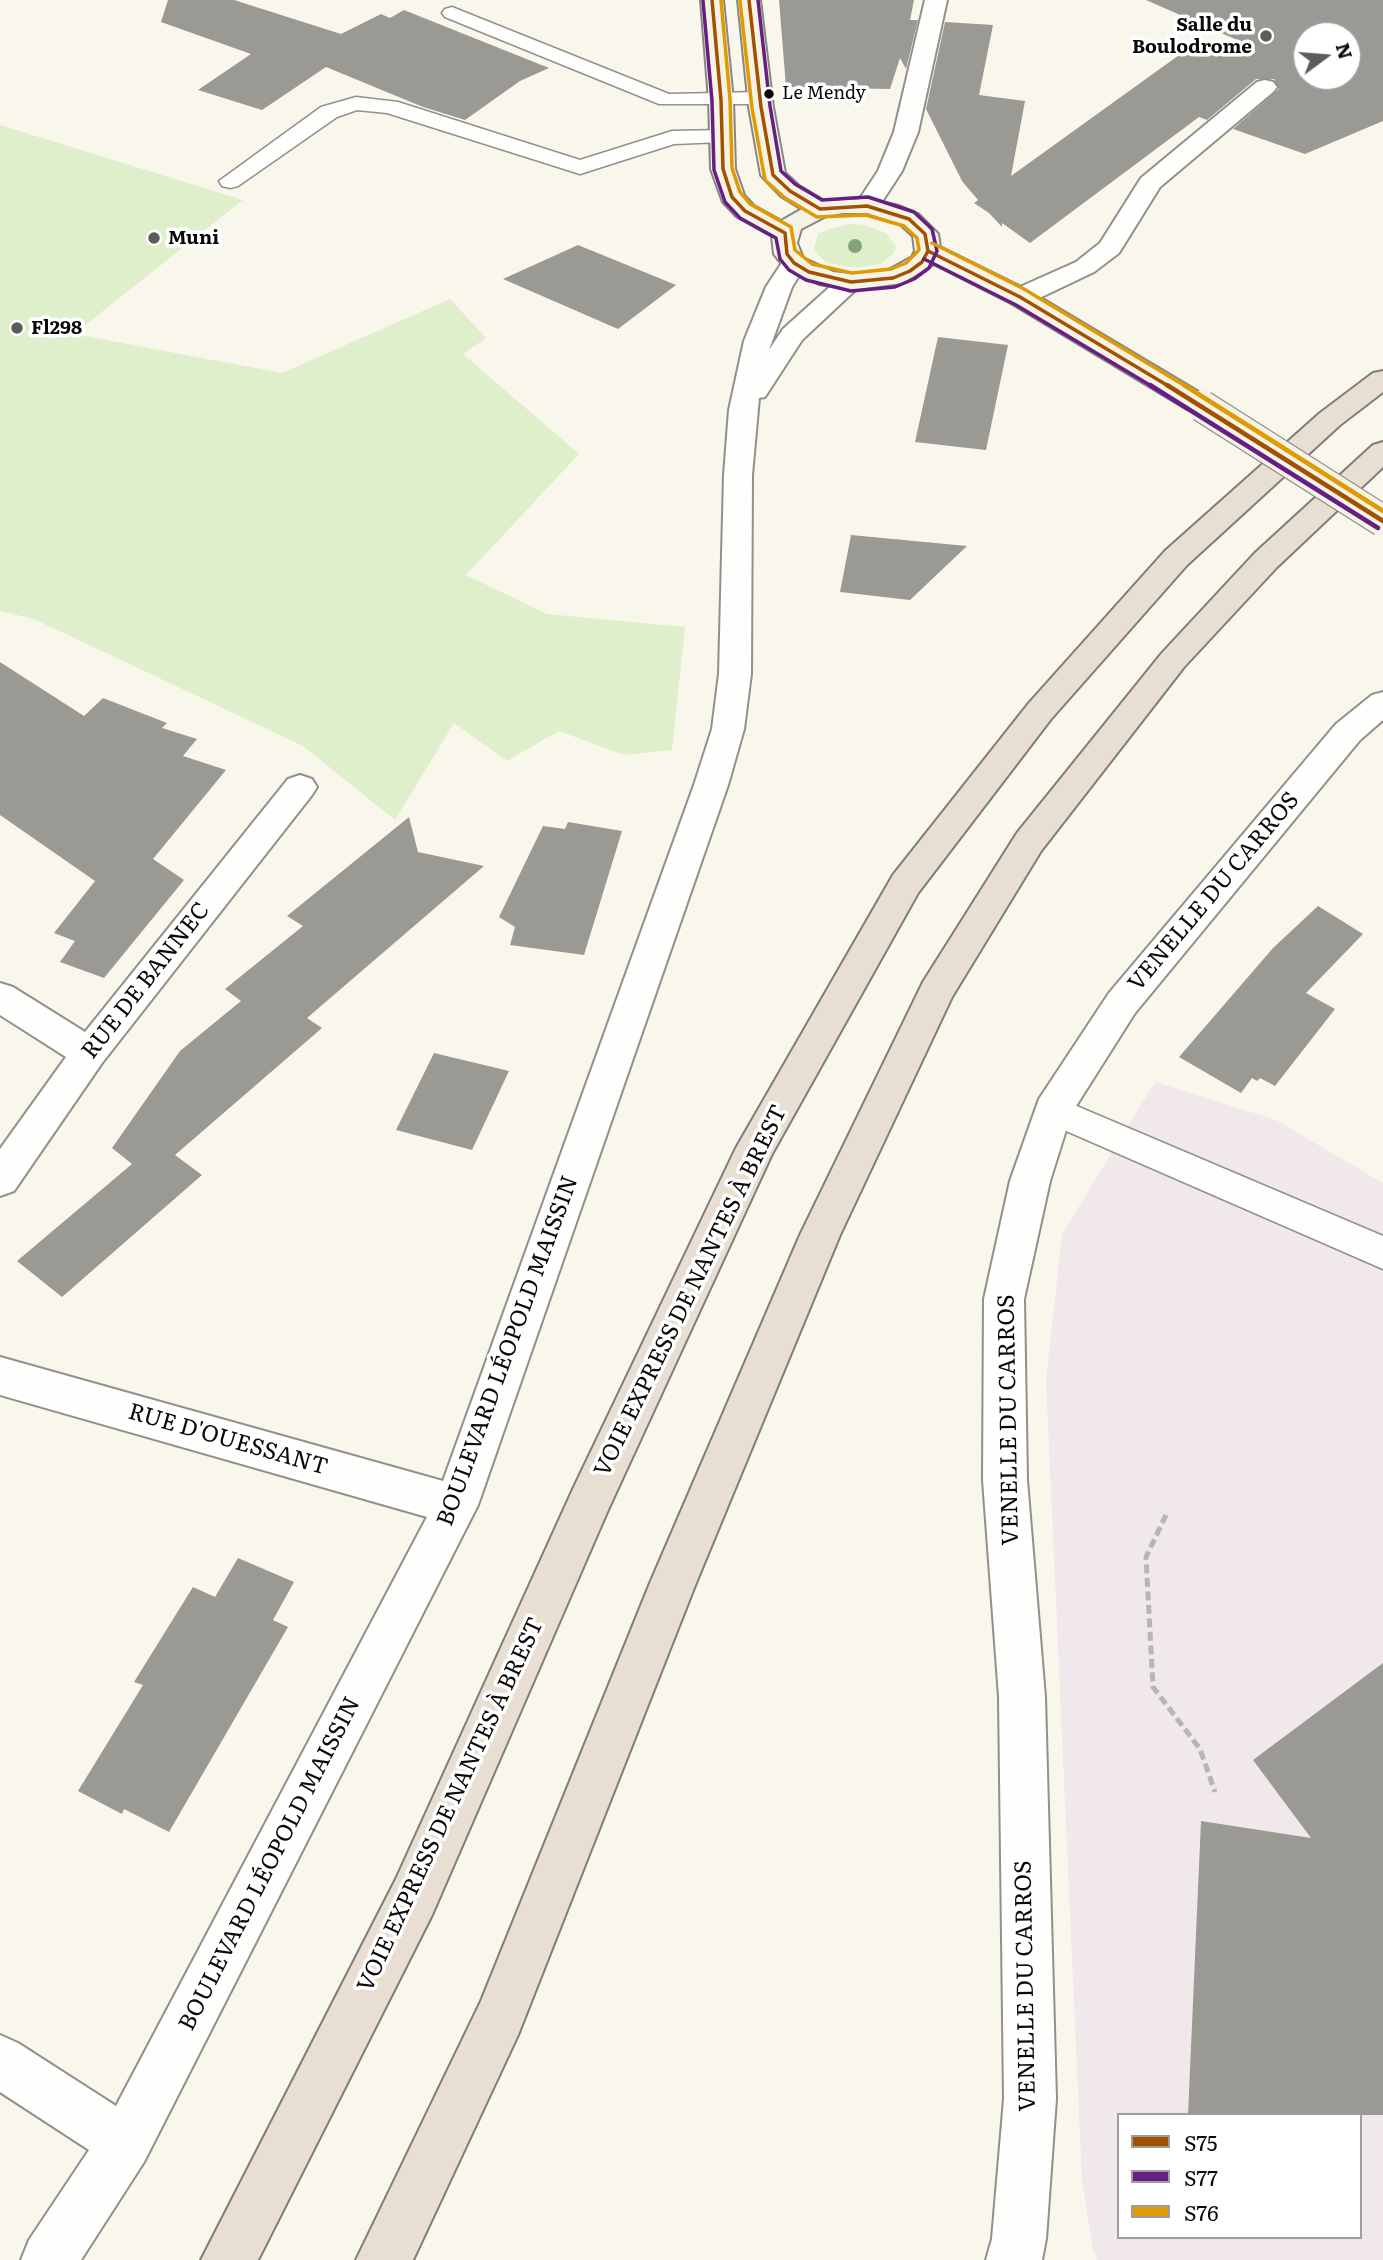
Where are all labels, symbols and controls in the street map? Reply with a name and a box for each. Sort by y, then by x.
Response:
place label: Salle du Boulodrome [1132,14,1252,58]
north arrow [1292,21,1362,91]
marker: Salle du Boulodrome [1258,28,1274,44]
text: N [1330,39,1361,62]
place label: Le Mendy [782,83,866,105]
marker: Le Mendy [762,87,776,101]
place label: Muni [168,227,219,249]
marker: Muni [146,230,162,246]
place label: Fl298 [31,317,82,339]
marker: Fl298 [9,320,25,336]
street label: VENELLE DU CARROS [1123,787,1305,997]
street label: RUE DE BANNEC [76,897,216,1065]
street label: VOIE EXPRESS DE NANTES À BREST [589,1101,793,1481]
street label: BOULEVARD LÉOPOLD MAISSIN [432,1172,584,1530]
street label: VENELLE DU CARROS [993,1294,1025,1546]
street label: RUE D'OUESSANT [125,1398,331,1482]
street label: VOIE EXPRESS DE NANTES À BREST [352,1613,550,1997]
street label: BOULEVARD LÉOPOLD MAISSIN [174,1693,366,2035]
street label: VENELLE DU CARROS [1010,1860,1042,2112]
legend [1117,2113,1362,2239]
text: S75 [1184,2126,1217,2157]
text: S77 [1184,2161,1218,2192]
text: S76 [1184,2196,1218,2227]

